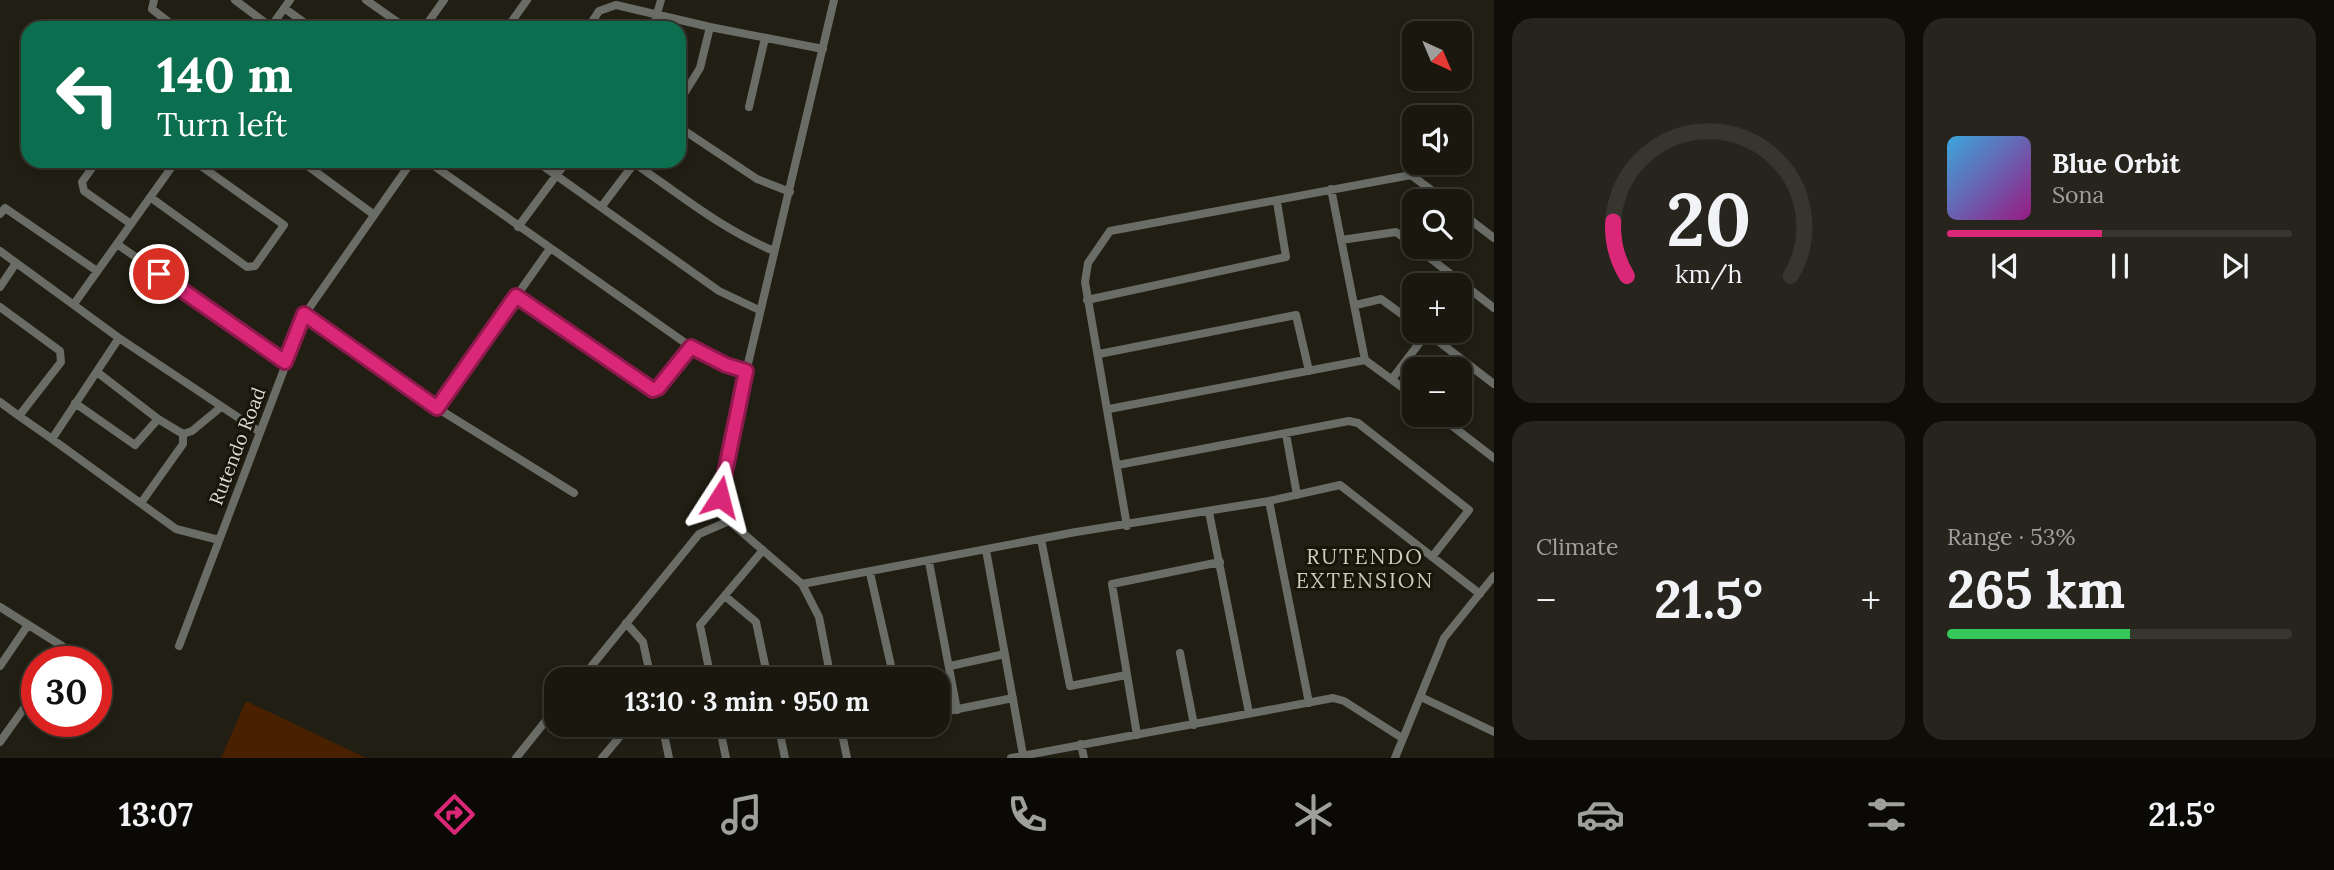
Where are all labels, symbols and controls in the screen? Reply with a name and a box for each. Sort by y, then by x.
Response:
north arrow [1402,21,1472,91]
map controls [1402,21,1472,427]
text: 140 m [157,43,293,105]
icon: left [42,49,133,140]
text: Turn left [157,104,287,145]
button: sound [1402,105,1472,175]
text: Blue Orbit [2052,147,2180,180]
text: 20 [1666,174,1751,267]
text: Sona [2052,180,2104,209]
button: search [1402,189,1472,259]
pin [129,244,189,304]
icon: previous [1986,247,2024,285]
icon: pause [2101,247,2139,285]
icon: next [2216,247,2254,285]
icon: arrive [140,255,178,293]
text: km/h [1675,258,1742,290]
button: + [1402,273,1472,343]
button: − [1402,357,1472,427]
street label: Rutendo Road [204,384,270,508]
position arrow [683,460,757,534]
text: Range · 53% [1947,522,2076,551]
text: Climate [1536,532,1618,561]
district label: RUTENDO EXTENSION [1296,543,1434,594]
text: 265 km [1947,556,2125,622]
text: 21.5° [1654,566,1763,632]
text: − [1536,576,1556,624]
text: + [1861,576,1881,624]
speed limit sign: 30 [21,646,112,737]
text: 13:10 · 3 min · 950 m [625,685,869,718]
icon: directions [430,790,479,839]
icon: music [717,790,766,839]
icon: phone [1003,790,1052,839]
icon: climate [1289,790,1338,839]
icon: car [1576,790,1625,839]
icon: filters [1862,790,1911,839]
text: 13:07 [119,794,193,835]
text: 21.5° [2148,794,2215,835]

